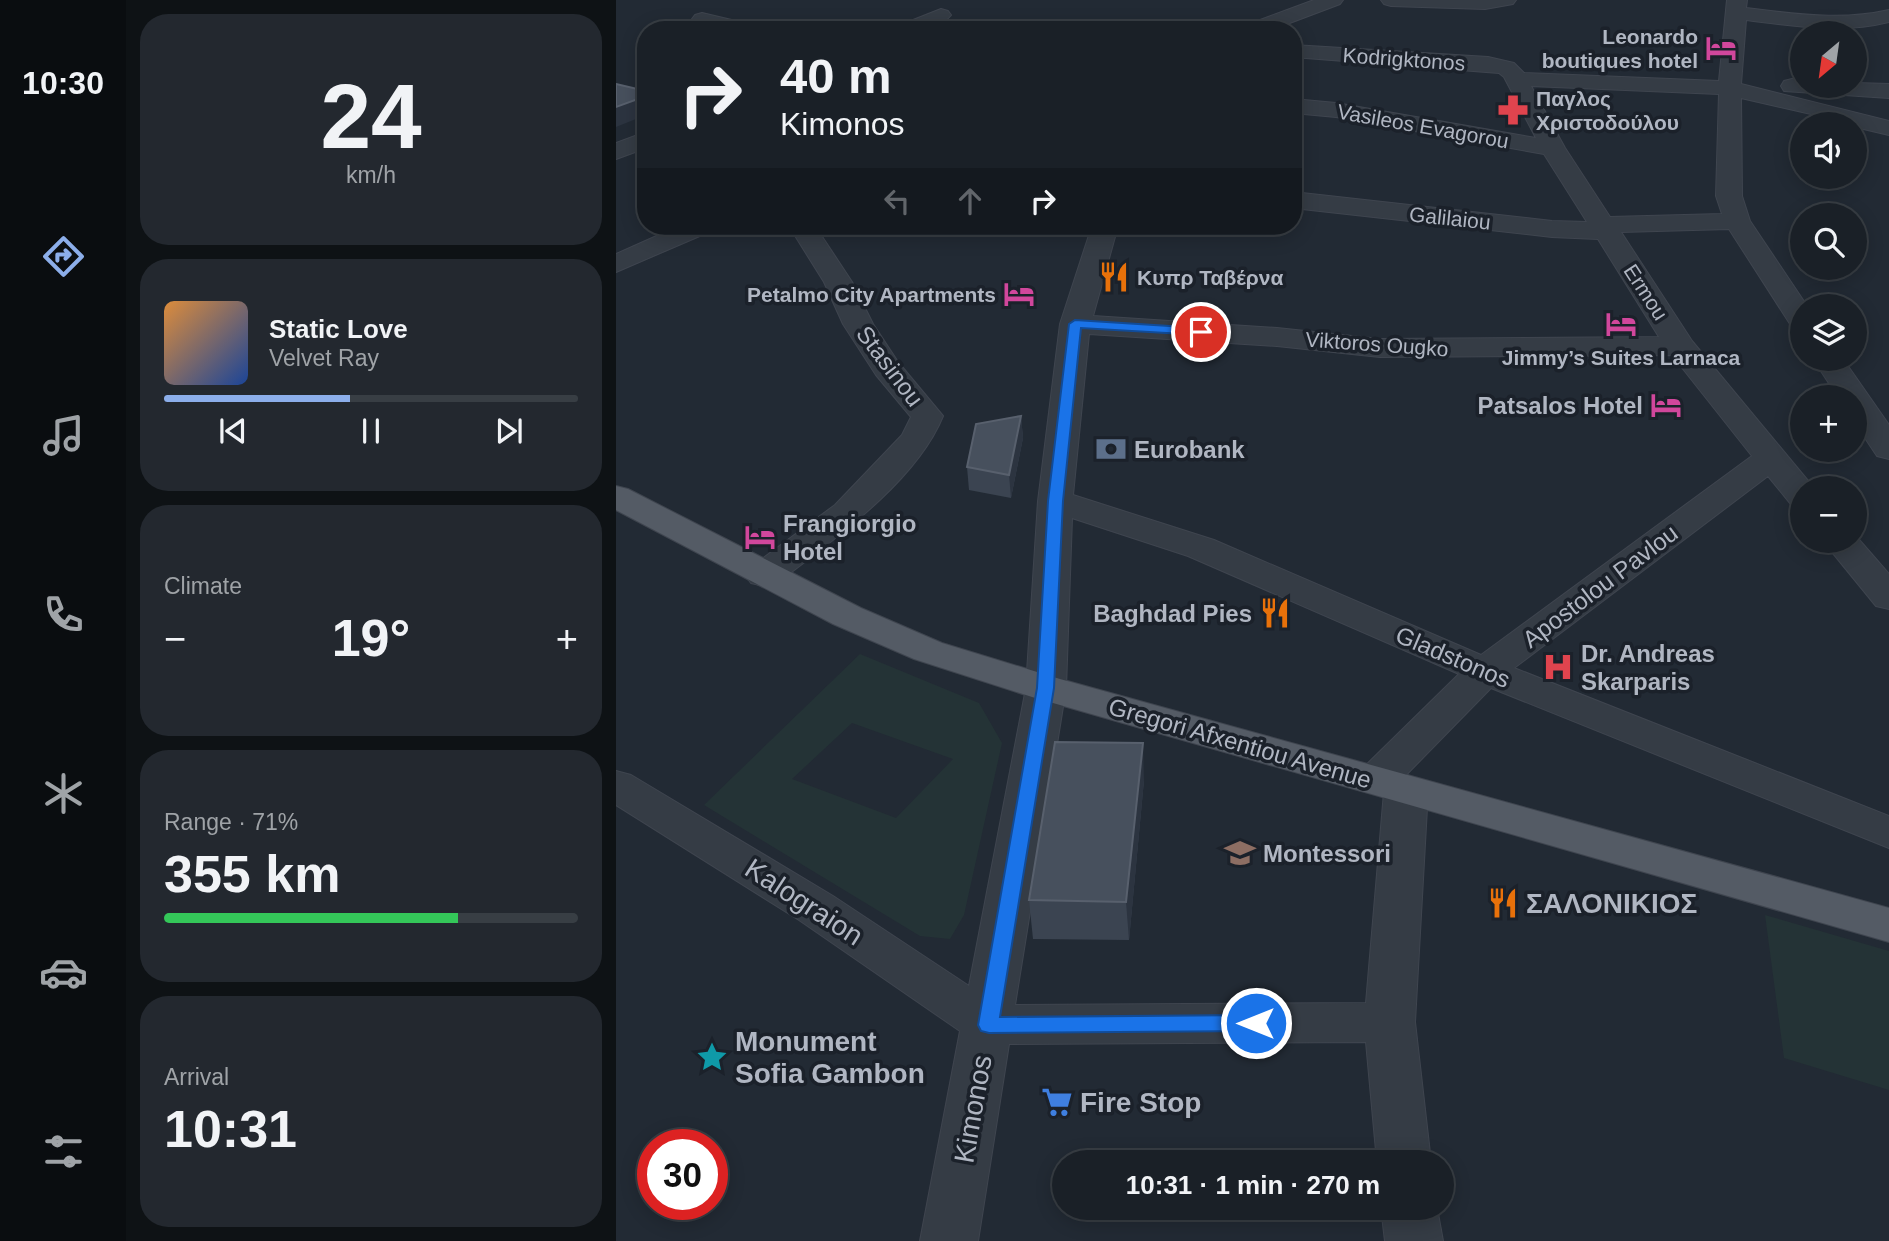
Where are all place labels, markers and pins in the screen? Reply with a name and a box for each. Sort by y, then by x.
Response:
place label: Leonardo boutiques hotel [1542,25,1698,72]
hotel icon: Leonardo boutiques hotel [1704,31,1738,65]
place label: Παγλος Χριστοδούλου [1536,87,1679,134]
pharmacy icon: Παγλος Χριστοδούλου [1496,93,1530,127]
restaurant icon: Κυπρ Ταβέρνα [1097,260,1131,294]
place label: Κυπρ Ταβέρνα [1137,266,1283,289]
hotel icon: Petalmo City Apartments [1002,277,1036,311]
place label: Petalmo City Apartments [747,283,996,306]
pin [1171,302,1231,362]
hotel icon: Jimmy’s Suites Larnaca [1604,307,1638,341]
place label: Jimmy’s Suites Larnaca [1502,346,1741,369]
hotel icon: Patsalos Hotel [1649,388,1683,422]
place label: Patsalos Hotel [1478,392,1643,419]
bank icon: Eurobank [1094,432,1128,466]
place label: Eurobank [1134,436,1245,463]
place label: Frangiorgio Hotel [783,510,916,565]
hotel icon: Frangiorgio Hotel [743,520,777,554]
restaurant icon: Baghdad Pies [1258,596,1292,630]
place label: Baghdad Pies [1093,600,1252,627]
place label: Dr. Andreas Skarparis [1581,640,1715,695]
hospital icon: Dr. Andreas Skarparis [1541,650,1575,684]
school or university icon: Montessori [1223,836,1257,870]
place label: Montessori [1263,840,1391,867]
restaurant icon: ΣΑΛΟΝΙΚΙΟΣ [1486,886,1520,920]
place label: ΣΑΛΟΝΙΚΙΟΣ [1526,888,1697,919]
place label: Monument Sofia Gambon [735,1026,925,1089]
place icon: Monument Sofia Gambon [695,1040,729,1074]
supermarket icon: Fire Stop [1040,1085,1074,1119]
place label: Fire Stop [1080,1087,1201,1118]

